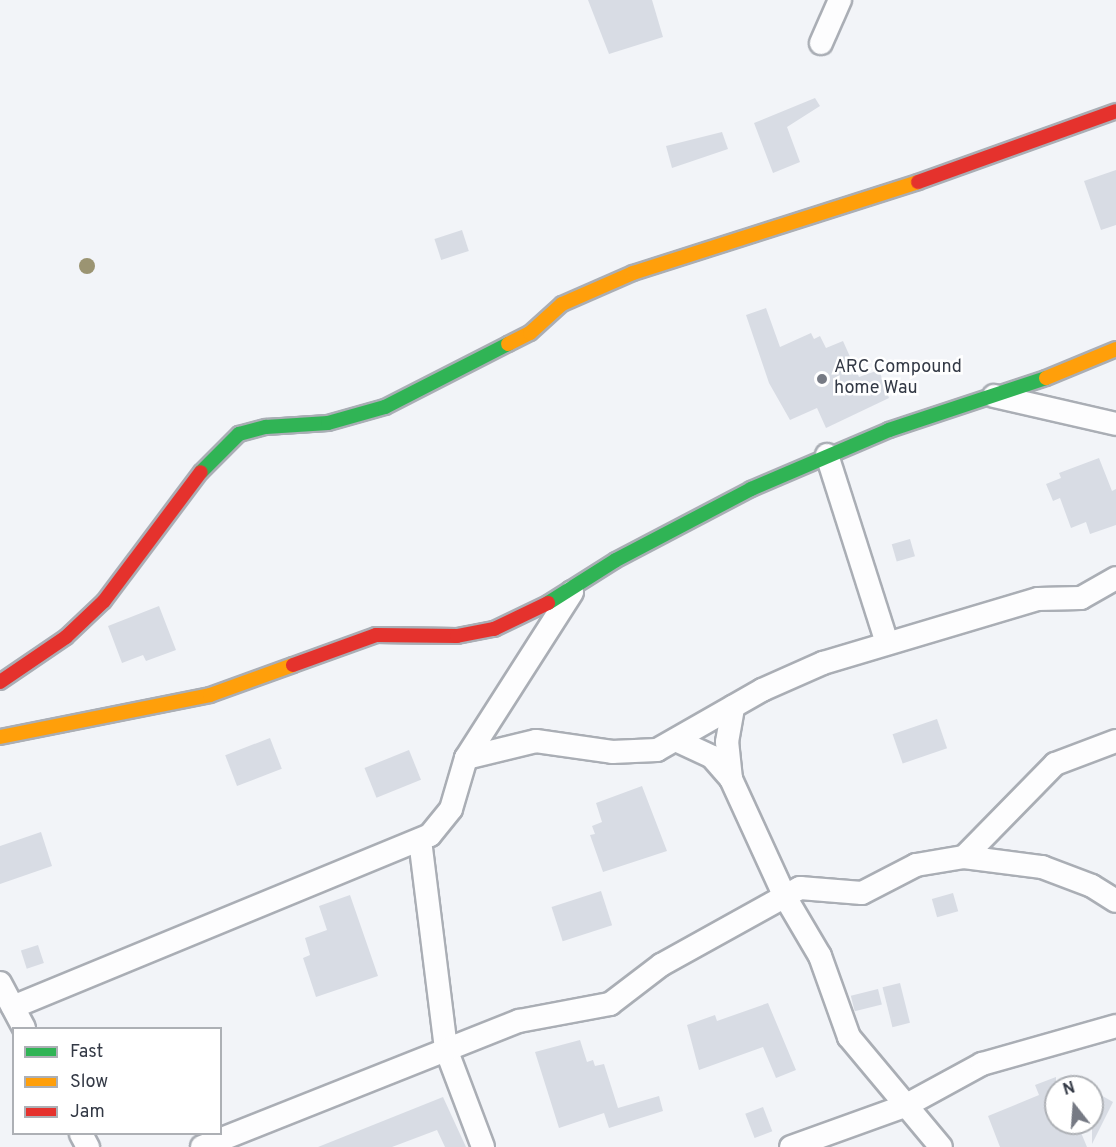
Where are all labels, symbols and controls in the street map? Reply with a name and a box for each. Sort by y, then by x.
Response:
place label: ARC Compound home Wau [834,358,962,400]
marker: ARC Compound home Wau [815,372,829,386]
legend [12,1027,222,1135]
text: Fast [70,1041,103,1064]
text: Slow [70,1071,108,1094]
north arrow [1044,1075,1104,1135]
text: N [1061,1078,1078,1101]
text: Jam [70,1101,105,1124]

